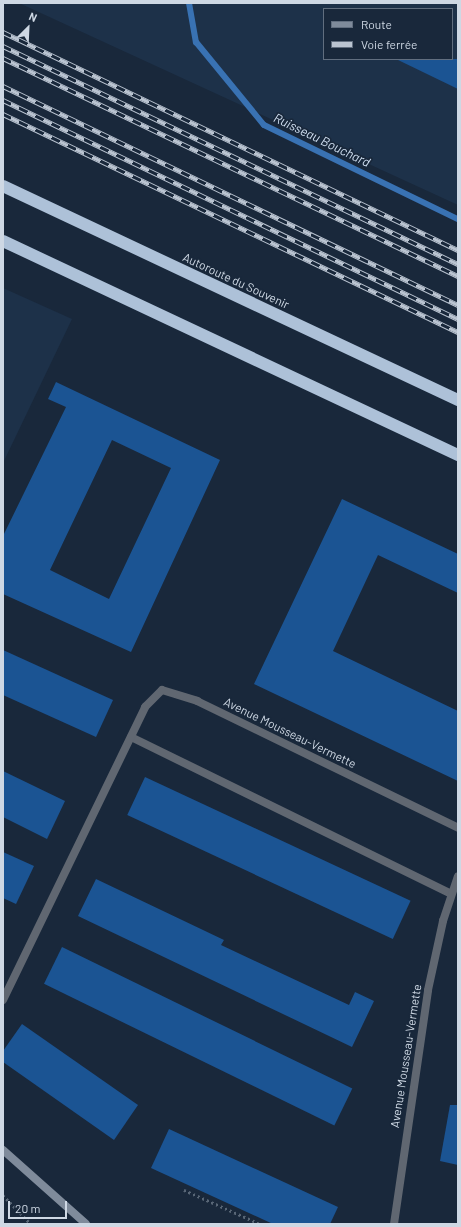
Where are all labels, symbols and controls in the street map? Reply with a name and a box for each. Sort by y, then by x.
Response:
north arrow [8,8,48,48]
legend [323,8,453,60]
text: N [27,9,39,24]
text: Route [361,17,392,31]
text: Voie ferrée [361,37,417,51]
water label: Ruisseau Bouchard [271,110,373,170]
street label: Autoroute du Souvenir [180,250,292,312]
street label: Avenue Mousseau-Vermette [221,695,359,771]
street label: Avenue Mousseau-Vermette [388,983,424,1129]
scale bar [10,1193,69,1219]
text: 20 m [15,1201,41,1215]

